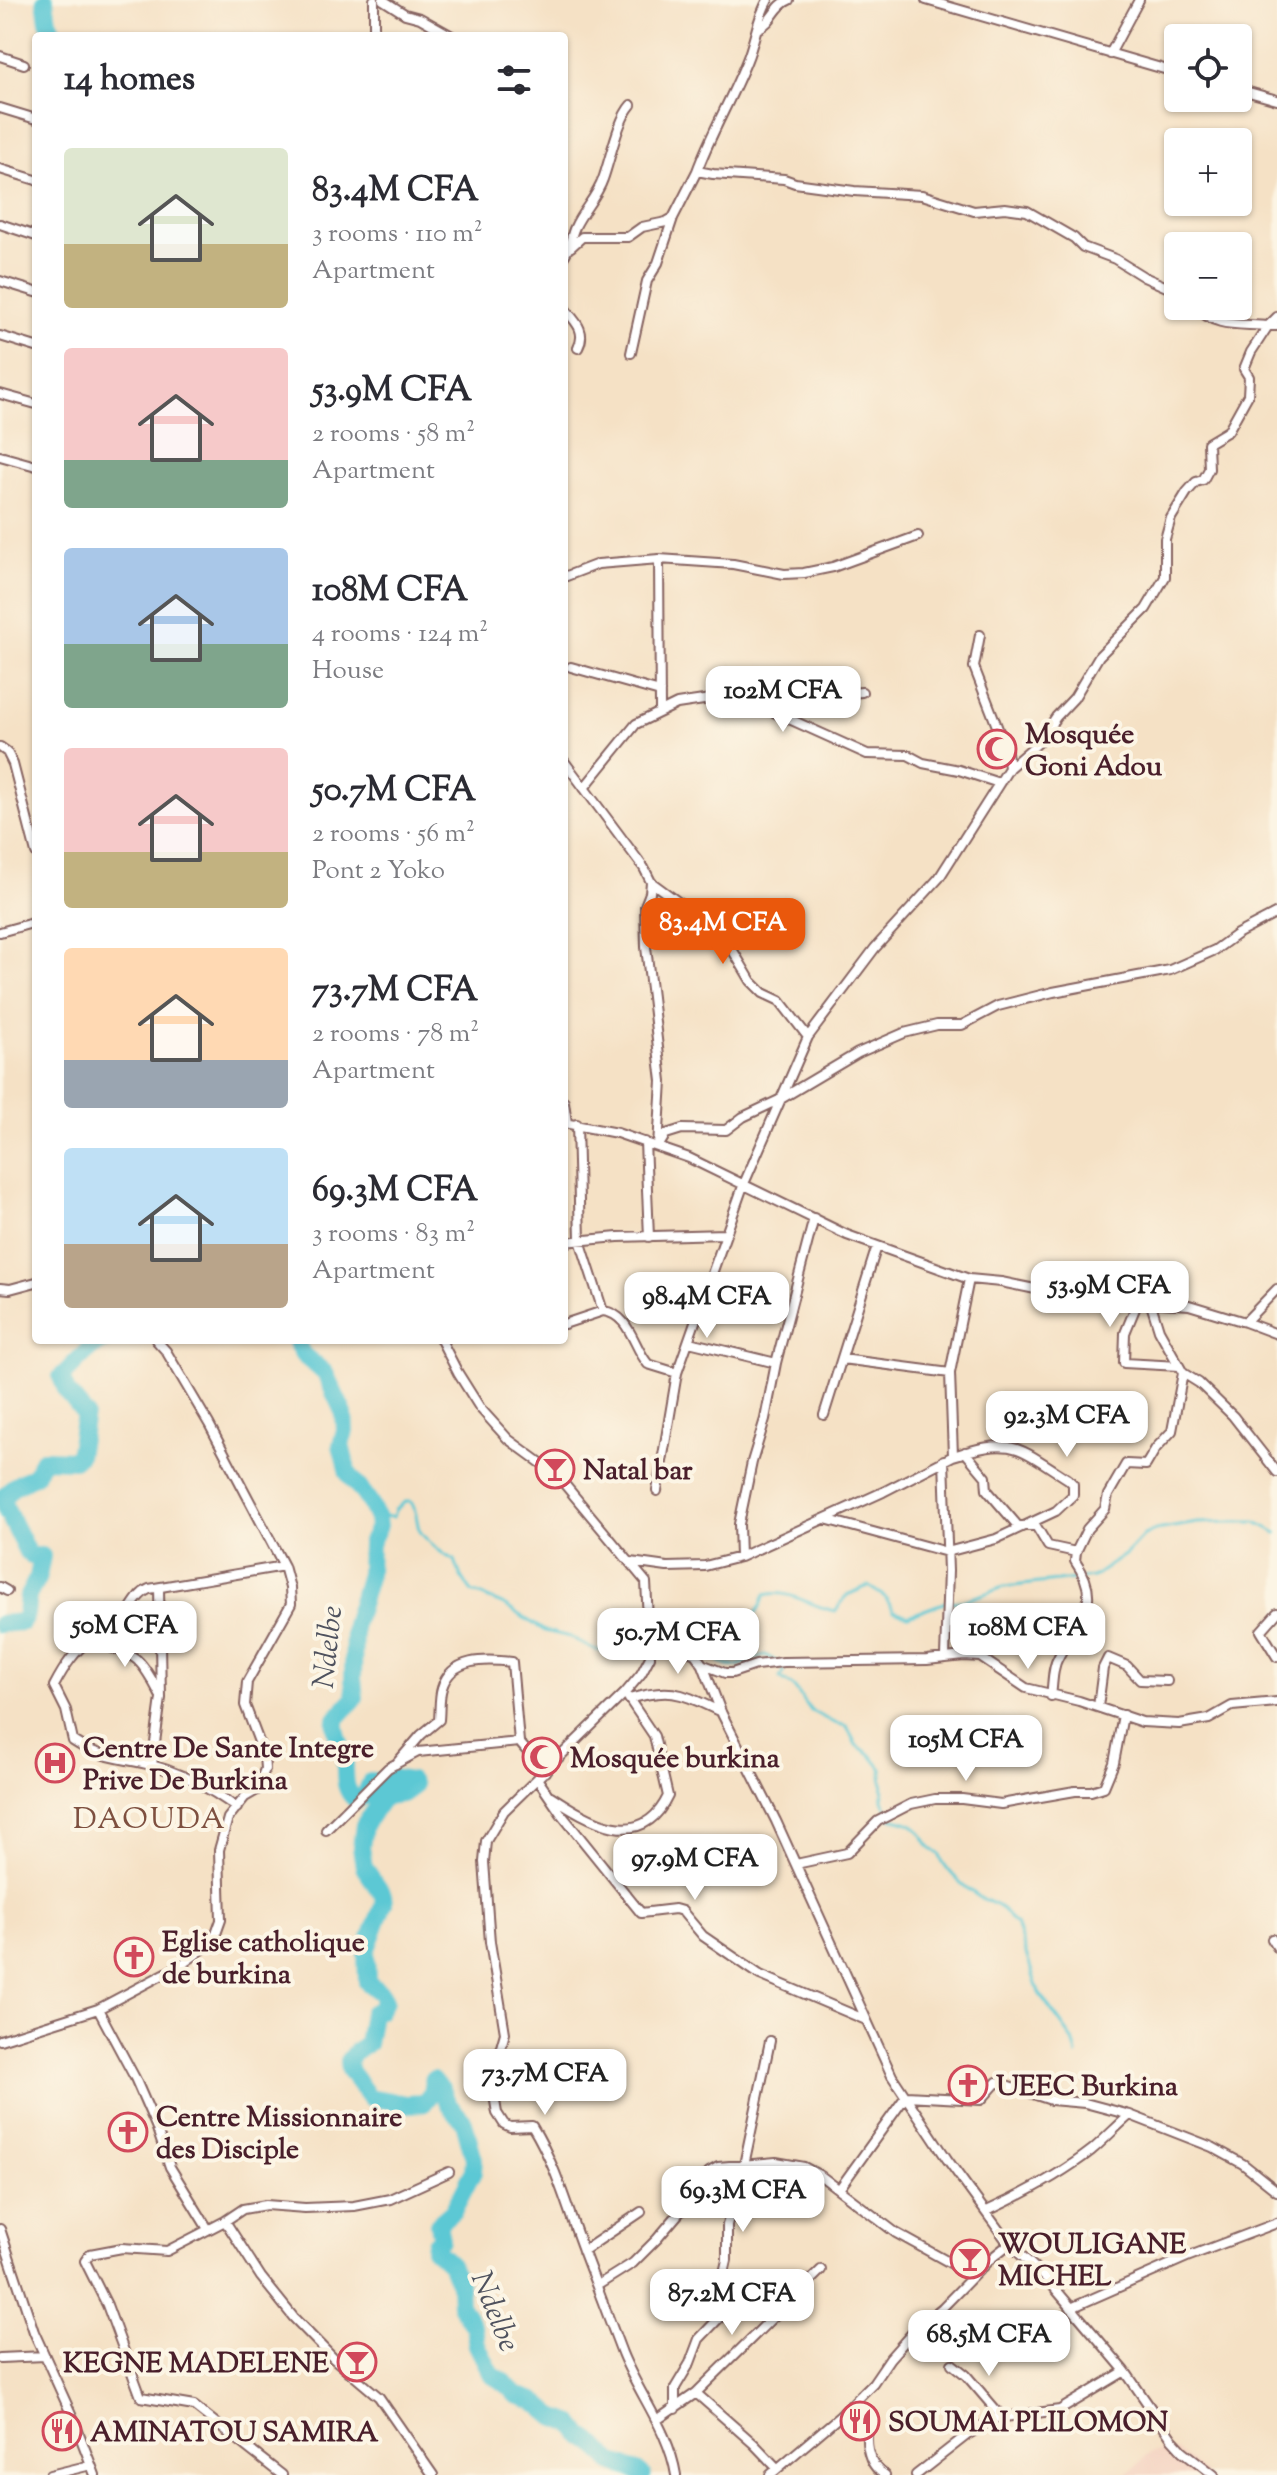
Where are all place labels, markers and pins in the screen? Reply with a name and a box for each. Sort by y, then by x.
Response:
pin: 102M CFA [700,666,866,734]
place label: Mosquée Goni Adou [1025,716,1163,788]
mosque icon: Mosquée Goni Adou [976,728,1018,770]
pin: 83.4M CFA [631,898,815,966]
pin: 53.9M CFA [1018,1261,1202,1329]
pin: 98.4M CFA [615,1272,799,1340]
pin: 92.3M CFA [975,1391,1159,1459]
bar icon: Natal bar [534,1448,576,1490]
place label: Natal bar [583,1452,693,1492]
pin: 50M CFA [51,1601,199,1669]
pin: 108M CFA [945,1603,1111,1671]
pin: 50.7M CFA [586,1608,770,1676]
pin: 105M CFA [883,1715,1049,1783]
place label: Centre De Sante Integre Prive De Burkina [83,1730,374,1802]
mosque icon: Mosquée burkina [521,1736,563,1778]
place label: Mosquée burkina [570,1740,780,1780]
hospital icon: Centre De Sante Integre Prive De Burkina [34,1742,76,1784]
pin: 97.9M CFA [603,1834,787,1902]
place label: Eglise catholique de burkina [162,1924,365,1996]
church icon: Eglise catholique de burkina [113,1936,155,1978]
pin: 73.7M CFA [453,2049,637,2117]
church icon: UEEC Burkina [947,2064,989,2106]
place label: UEEC Burkina [996,2068,1178,2108]
place label: Centre Missionnaire des Disciple [156,2099,402,2171]
church icon: Centre Missionnaire des Disciple [107,2111,149,2153]
pin: 69.3M CFA [651,2166,835,2234]
place label: WOULIGANE MICHEL [998,2226,1186,2298]
bar icon: WOULIGANE MICHEL [949,2238,991,2280]
pin: 87.2M CFA [640,2269,824,2337]
pin: 68.5M CFA [897,2310,1081,2378]
bar icon: KEGNE MADELENE [336,2341,378,2383]
place label: KEGNE MADELENE [63,2345,329,2385]
restaurant icon: SOUMAI PLILOMON [839,2400,881,2442]
place label: SOUMAI PLILOMON [888,2404,1168,2444]
restaurant icon: AMINATOU SAMIRA [41,2410,83,2452]
place label: AMINATOU SAMIRA [90,2414,379,2454]

